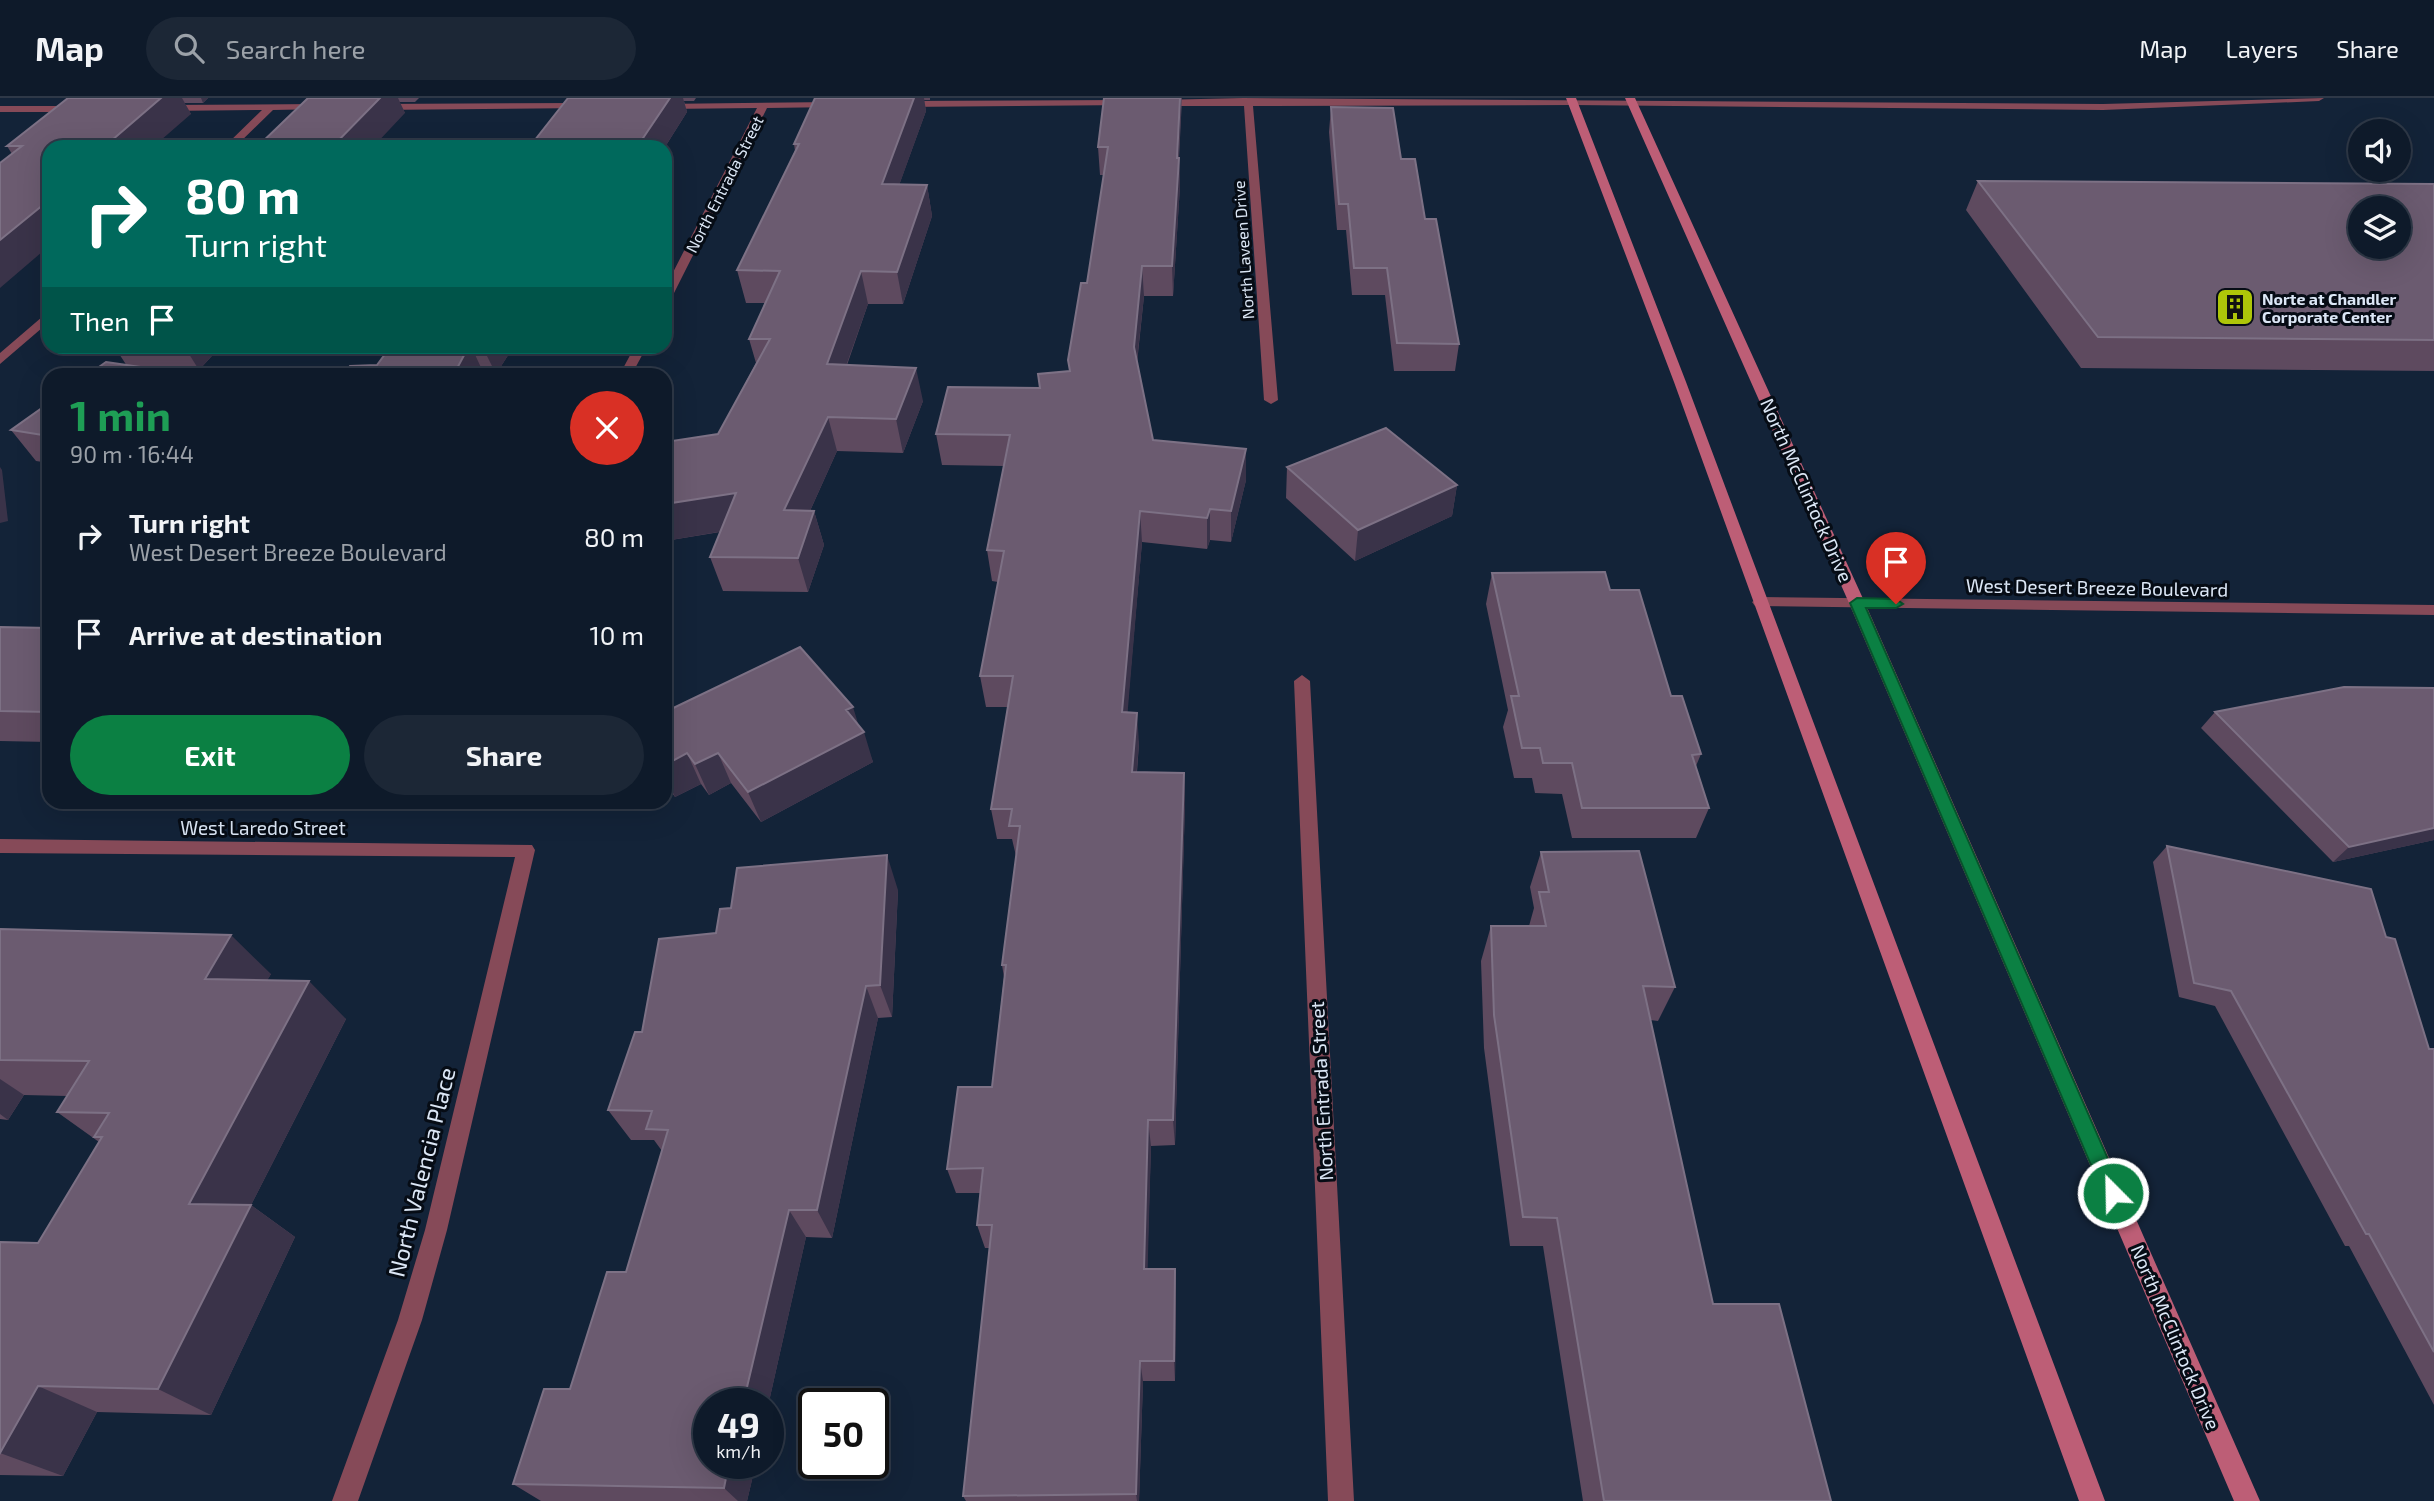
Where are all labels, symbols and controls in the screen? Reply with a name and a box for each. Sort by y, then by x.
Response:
search box [146,17,636,80]
text: Map [35,28,104,68]
icon: search [170,29,208,67]
text: Search here [226,33,365,64]
text: Map [2139,34,2187,63]
text: Layers [2225,34,2298,63]
text: Share [2336,34,2399,63]
street label: North Entrada Street [681,112,767,256]
map controls [2348,119,2411,259]
button: sound [2348,119,2411,182]
text: 80 m [185,165,300,224]
icon: right [70,168,161,259]
street label: North Laveen Drive [1229,180,1257,320]
button: layers [2348,196,2411,259]
text: Turn right [185,225,327,263]
building icon: Norte at Chandler Corporate Center [2214,286,2256,328]
place label: Norte at Chandler Corporate Center [2262,289,2397,326]
icon: arrive [143,301,181,339]
text: Then [70,305,129,336]
text: 1 min [70,389,171,439]
button: close [570,391,644,465]
street label: North McClintock Drive [1756,395,1858,585]
text: 90 m · 16:44 [70,440,194,468]
text: Turn right [129,507,250,538]
icon: right [70,517,108,555]
text: 80 m [584,521,644,552]
pin [1866,532,1926,604]
text: West Desert Breeze Boulevard [129,538,447,566]
icon: arrive [1877,543,1915,581]
street label: West Desert Breeze Boulevard [1966,573,2228,601]
icon: arrive [70,615,108,653]
text: Arrive at destination [129,619,382,650]
text: 10 m [589,619,644,650]
button: Exit [70,715,350,795]
button: Share [364,715,644,795]
street label: West Laredo Street [180,816,346,839]
street label: North Entrada Street [1305,1001,1337,1181]
street label: North Valencia Place [381,1064,461,1280]
position arrow [2076,1156,2150,1230]
street label: North McClintock Drive [2127,1241,2225,1433]
speed limit sign: 50 [798,1388,889,1479]
text: 49 [717,1403,760,1445]
text: km/h [716,1440,761,1462]

